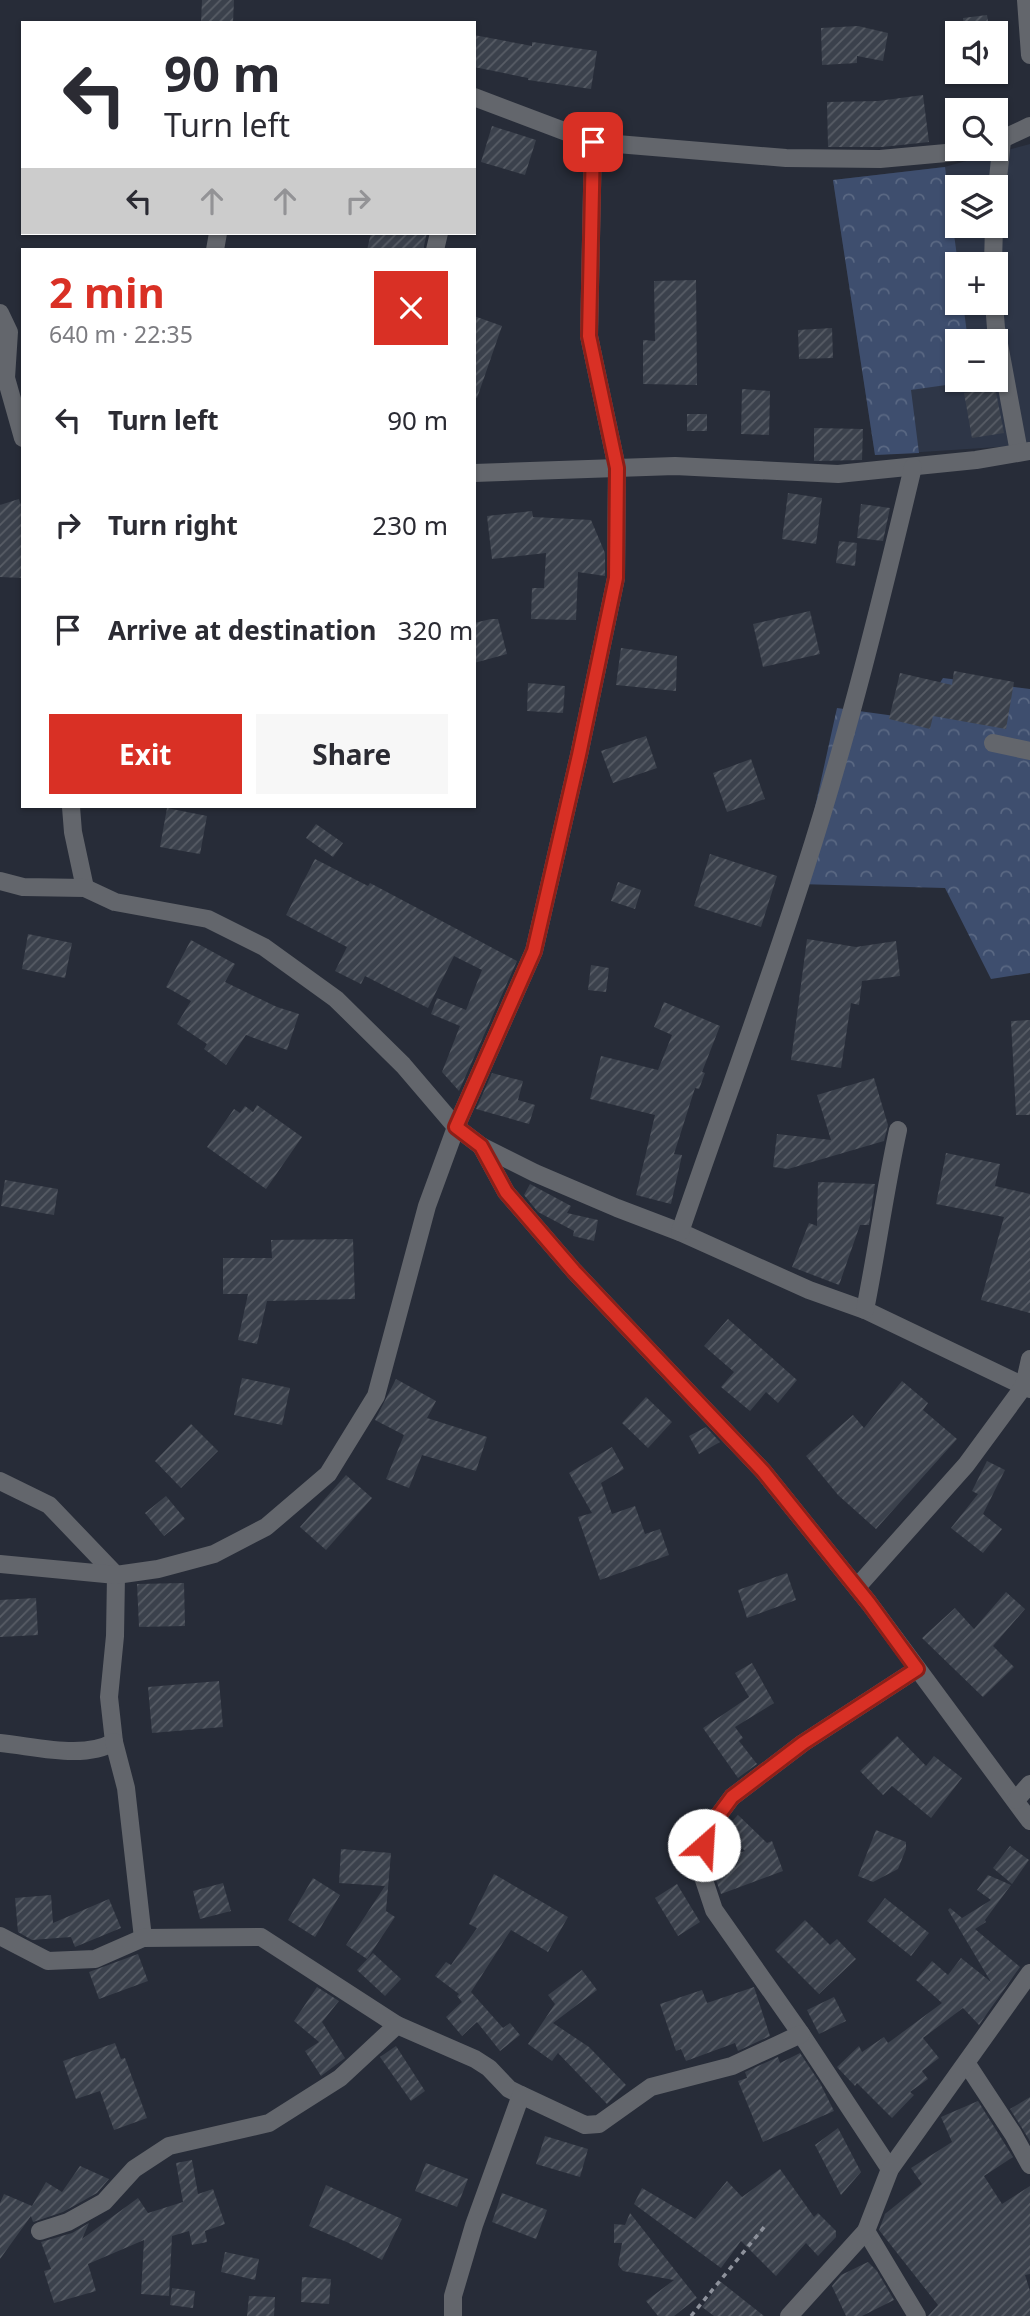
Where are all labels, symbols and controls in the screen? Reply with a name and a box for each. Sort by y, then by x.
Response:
map controls [945,21,1008,392]
button: sound [945,21,1008,84]
text: 90 m [164,40,281,106]
icon: left [49,49,140,140]
button: search [945,98,1008,161]
text: Turn left [164,103,290,146]
pin [563,112,623,172]
icon: arrive [574,123,612,161]
button: layers [945,175,1008,238]
icon: left [120,182,158,220]
icon: ahead [193,182,231,220]
icon: ahead [266,182,304,220]
icon: right [339,182,377,220]
button: + [945,252,1008,315]
text: 2 min [49,263,165,320]
button: close [374,271,448,345]
text: 640 m · 22:35 [49,318,193,350]
button: − [945,329,1008,392]
icon: left [49,401,87,439]
text: Turn left [108,402,219,438]
text: 90 m [387,402,448,438]
icon: right [49,506,87,544]
text: Turn right [108,507,238,543]
text: 230 m [372,507,448,543]
icon: arrive [49,611,87,649]
text: Arrive at destination [108,612,377,648]
text: 320 m [398,612,473,648]
button: Exit [49,714,242,794]
button: Share [256,714,448,794]
position arrow [667,1808,741,1882]

